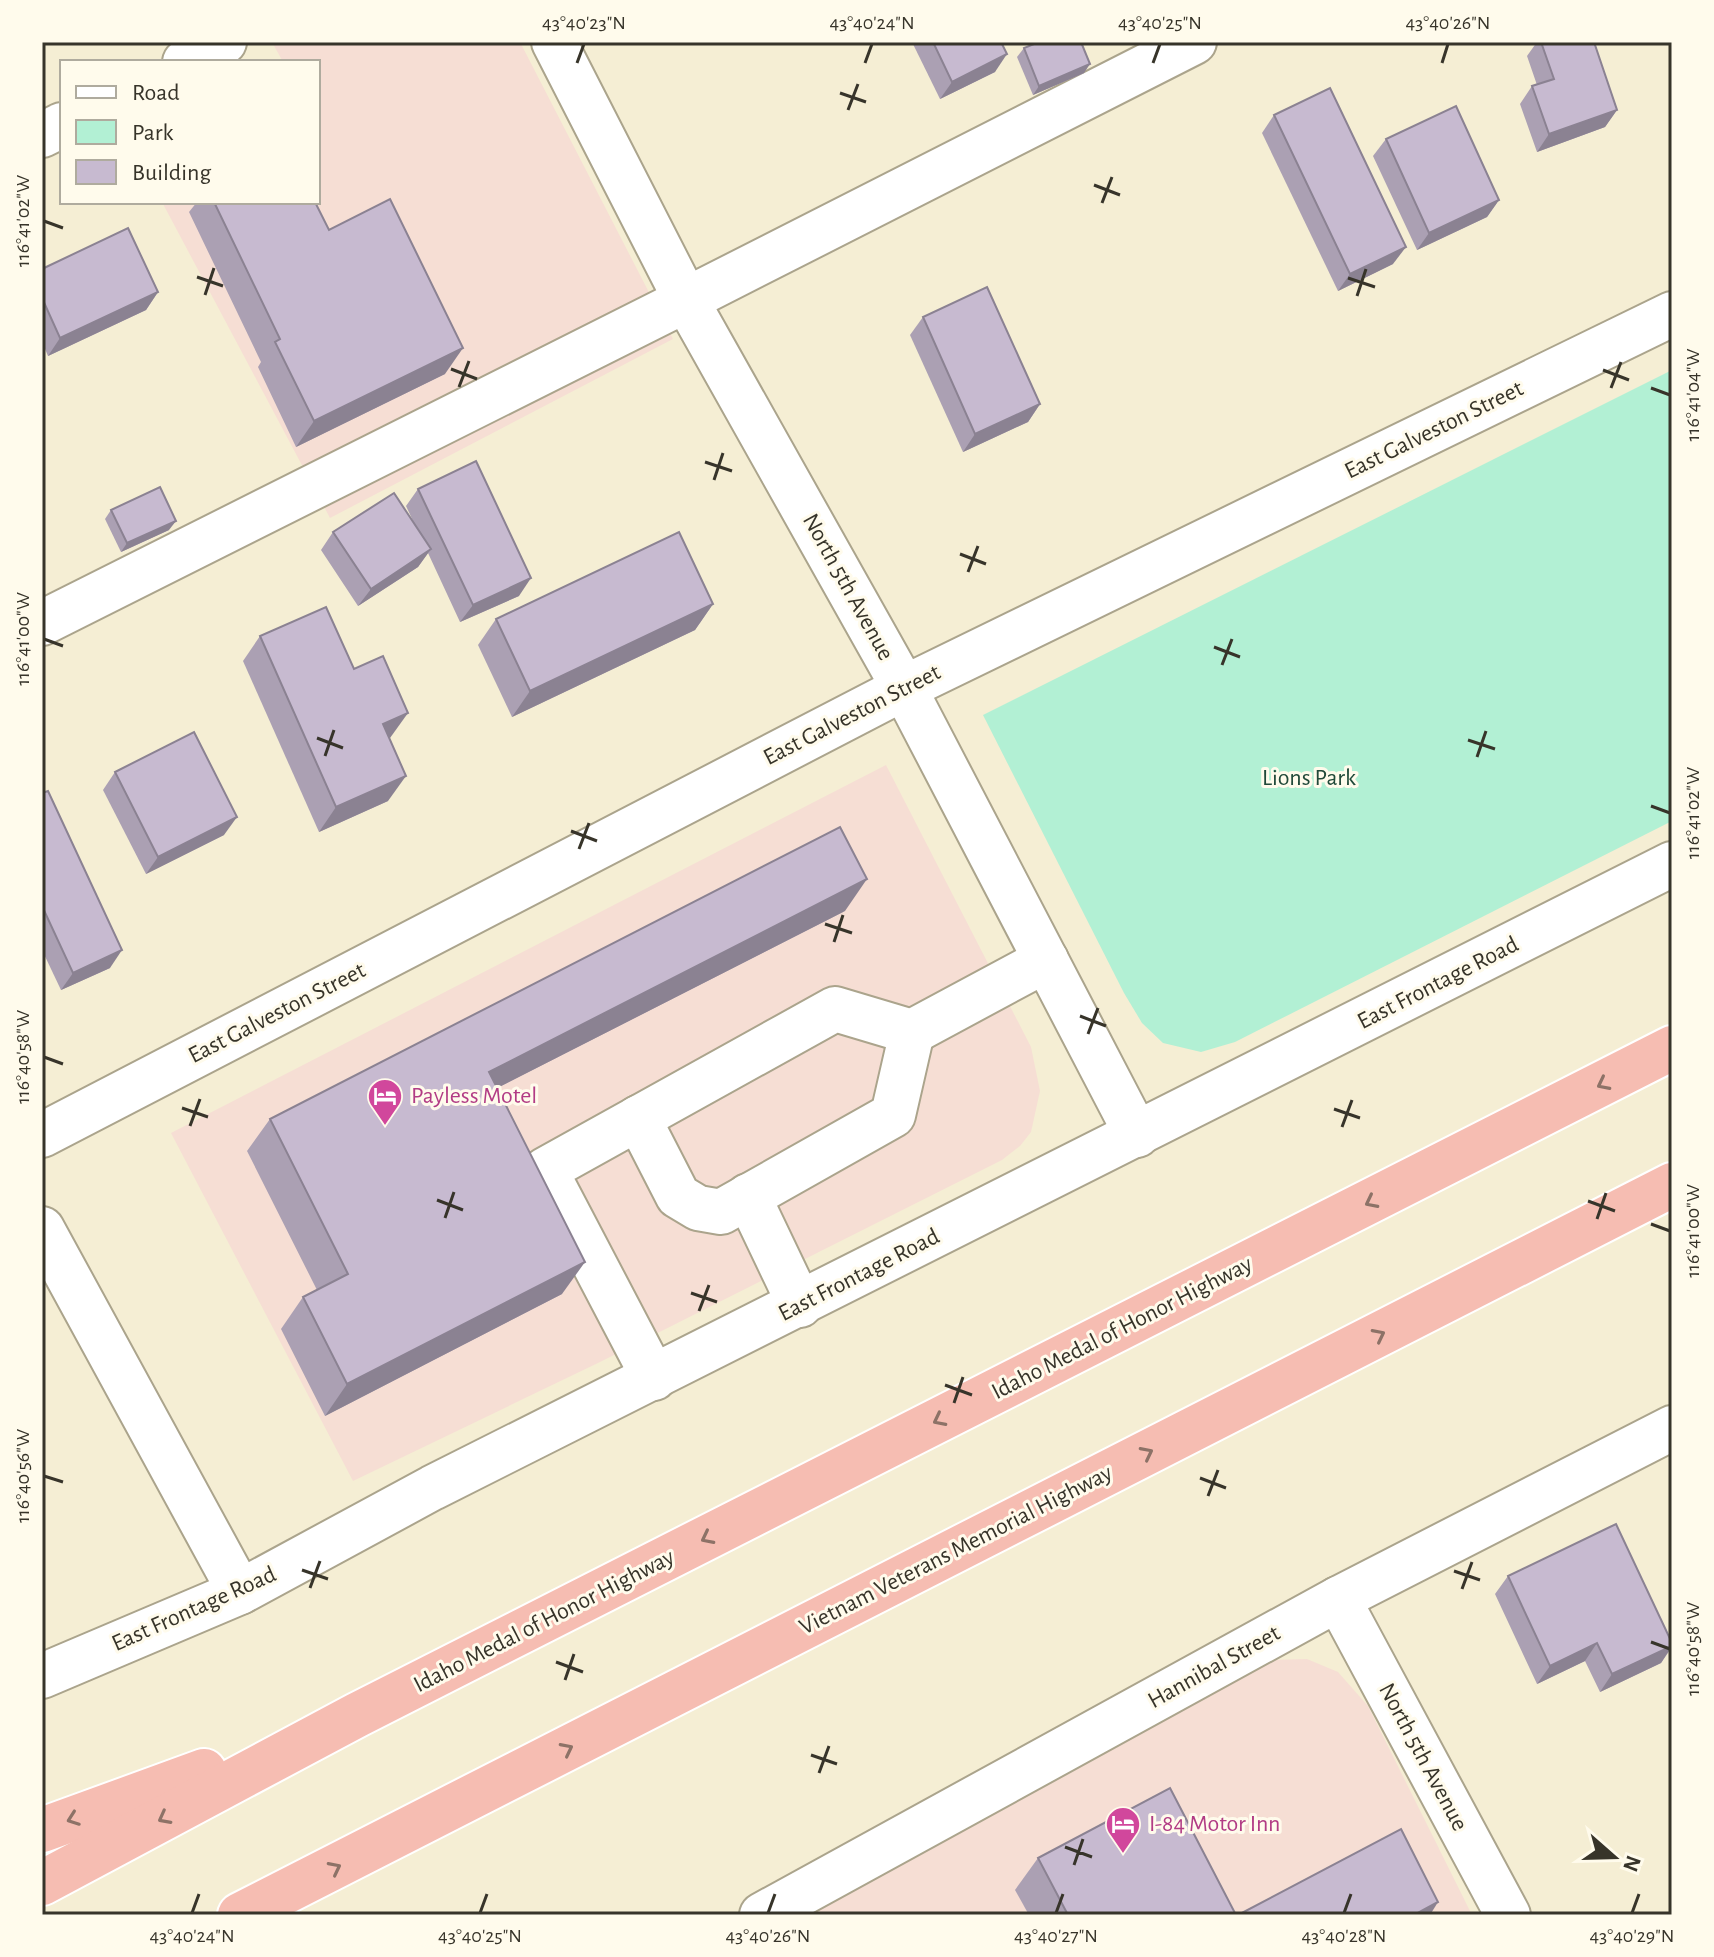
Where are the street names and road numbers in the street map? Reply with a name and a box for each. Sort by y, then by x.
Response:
street label: East Galveston Street [1341,376,1527,484]
street label: North 5th Avenue [798,510,898,664]
street label: East Galveston Street [760,660,945,770]
street label: East Frontage Road [1354,932,1522,1034]
street label: East Galveston Street [185,958,370,1068]
street label: East Frontage Road [775,1224,943,1326]
street label: Idaho Medal of Honor Highway [988,1252,1256,1404]
street label: Vietnam Veterans Memorial Highway [796,1460,1116,1640]
street label: Idaho Medal of Honor Highway [410,1545,678,1697]
street label: East Frontage Road [108,1562,280,1656]
street label: Hannibal Street [1144,1621,1284,1713]
street label: North 5th Avenue [1374,1679,1472,1835]

